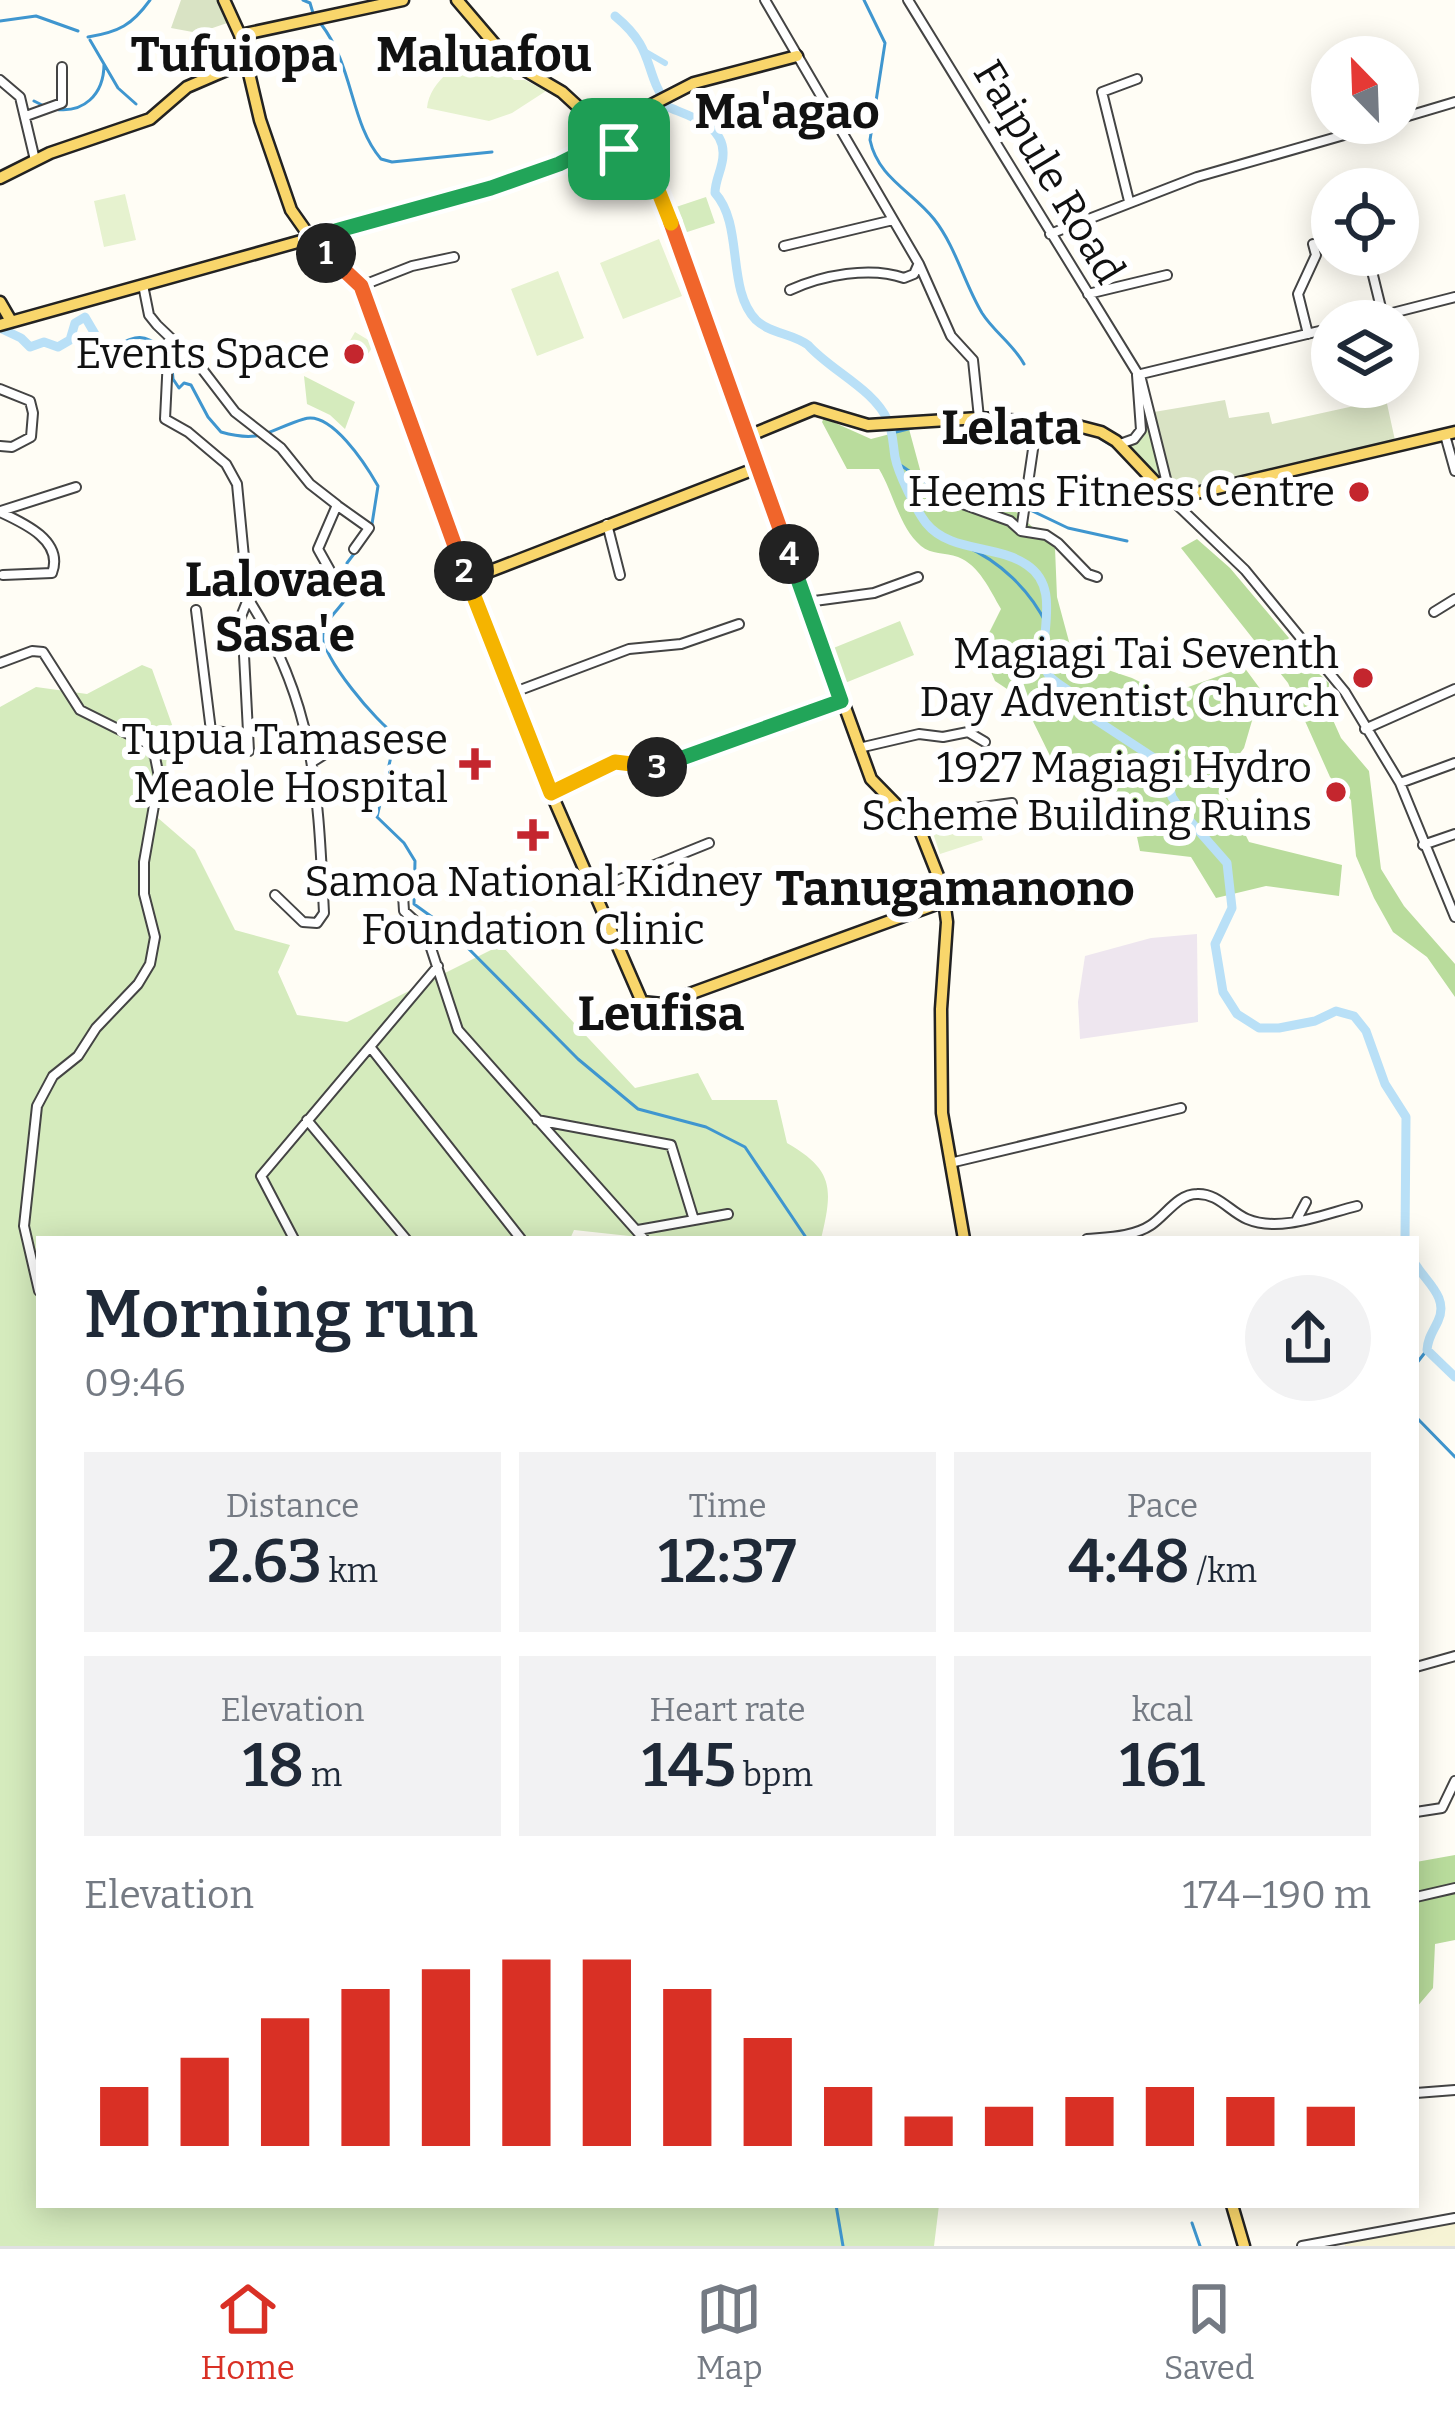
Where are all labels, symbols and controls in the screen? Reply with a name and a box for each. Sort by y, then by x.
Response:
district label: Tufuiopa [131,26,338,84]
district label: Maluafou [376,26,592,84]
north arrow [1311,36,1419,144]
map controls [1311,36,1419,408]
street label: Faipule Road [963,51,1135,293]
district label: Ma'agao [694,83,880,141]
pin [568,98,670,200]
icon: arrive [586,116,652,182]
button: locate [1311,168,1419,276]
pin: 1 [296,223,356,283]
text: 1 [319,233,333,273]
button: layers [1311,300,1419,408]
place label: Events Space [75,329,330,379]
marker: Events Space [341,341,367,367]
district label: Lelata [941,399,1081,457]
place label: Heems Fitness Centre [908,467,1335,517]
marker: Heems Fitness Centre [1346,479,1372,505]
pin: 4 [759,524,819,584]
text: 4 [779,534,799,574]
pin: 2 [434,541,494,601]
district label: Lalovaea Sasa'e [185,551,385,664]
text: 2 [455,551,473,591]
place label: Magiagi Tai Seventh Day Adventist Church [920,629,1339,727]
marker: Magiagi Tai Seventh Day Adventist Church [1350,665,1376,691]
place label: Tupua Tamasese Meaole Hospital [121,715,448,813]
pin: 3 [627,737,687,797]
place label: 1927 Magiagi Hydro Scheme Building Ruins [861,743,1312,841]
text: 3 [647,747,667,787]
marker: Tupua Tamasese Meaole Hospital [459,748,491,780]
marker: 1927 Magiagi Hydro Scheme Building Ruins [1323,779,1349,805]
marker: Samoa National Kidney Foundation Clinic [517,819,549,851]
place label: Samoa National Kidney Foundation Clinic [304,857,763,955]
district label: Tanugamanono [775,860,1135,918]
district label: Leufisa [577,985,745,1043]
text: Morning run [84,1275,478,1354]
button: share [1245,1275,1371,1401]
text: 09:46 [84,1360,186,1406]
text: Distance [226,1486,359,1526]
text: Time [689,1486,766,1526]
text: Pace [1127,1486,1198,1526]
text: 2.63 [207,1526,322,1598]
text: 12:37 [658,1526,797,1598]
text: 4:48 [1068,1526,1190,1598]
text: km [322,1551,378,1591]
text: /km [1190,1551,1257,1591]
text: Elevation [221,1690,364,1730]
text: Heart rate [649,1690,806,1730]
text: kcal [1132,1690,1193,1730]
text: 18 [243,1730,304,1802]
text: 145 [642,1730,736,1802]
text: 161 [1120,1730,1205,1802]
text: m [304,1755,342,1795]
text: bpm [736,1755,813,1795]
text: Elevation [84,1872,254,1918]
text: 174–190 m [1183,1872,1371,1918]
tab: Home [201,2276,295,2388]
tab: Map [696,2276,763,2388]
tab: Saved [1164,2276,1254,2388]

